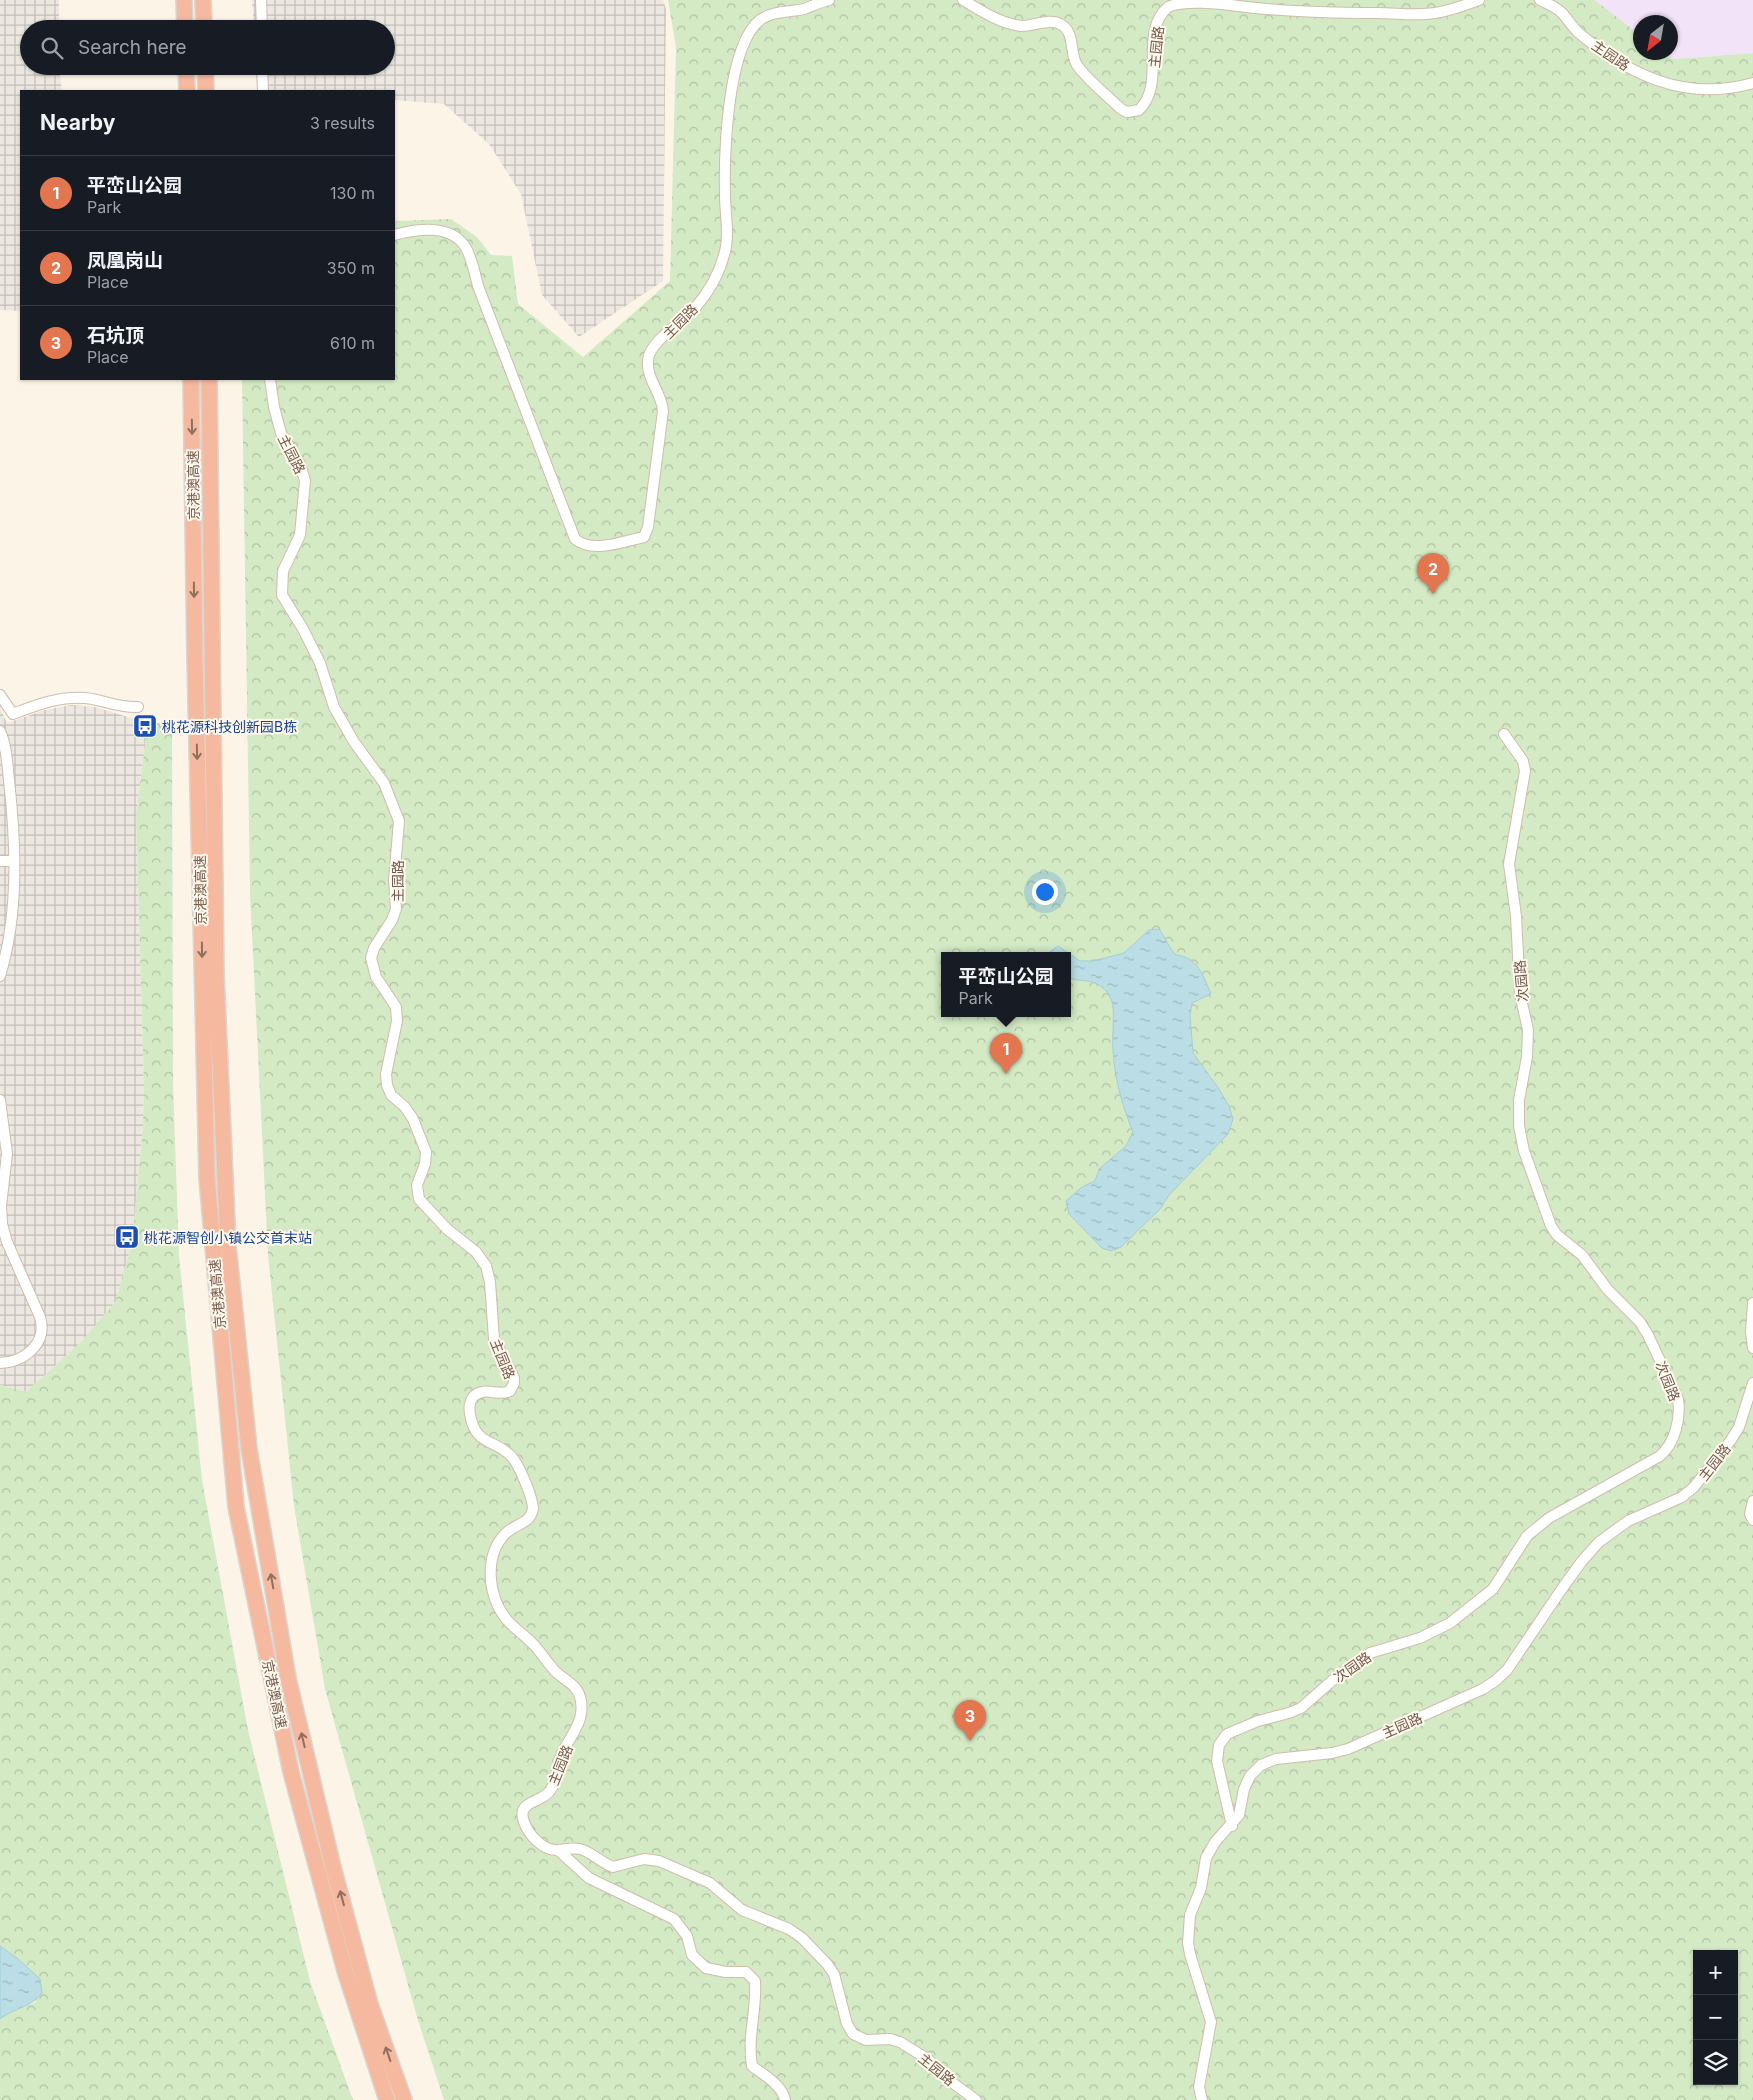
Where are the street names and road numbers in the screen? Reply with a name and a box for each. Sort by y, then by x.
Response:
street label: 主园路 [1145,25,1167,69]
street label: 主园路 [1589,36,1633,74]
street label: 主园路 [659,300,701,342]
street label: 主园路 [275,431,309,477]
street label: 京港澳高速 [184,450,202,520]
street label: 京港澳高速 [191,855,209,925]
street label: 主园路 [389,860,406,902]
street label: 次园路 [1511,959,1531,1003]
street label: 京港澳高速 [205,1258,229,1330]
street label: 主园路 [487,1336,519,1382]
street label: 次园路 [1652,1358,1684,1404]
street label: 主园路 [1694,1440,1734,1484]
street label: 次园路 [1330,1648,1374,1686]
street label: 京港澳高速 [259,1658,291,1730]
street label: 主园路 [1379,1709,1425,1741]
street label: 主园路 [544,1742,576,1788]
street label: 主园路 [915,2049,959,2089]

